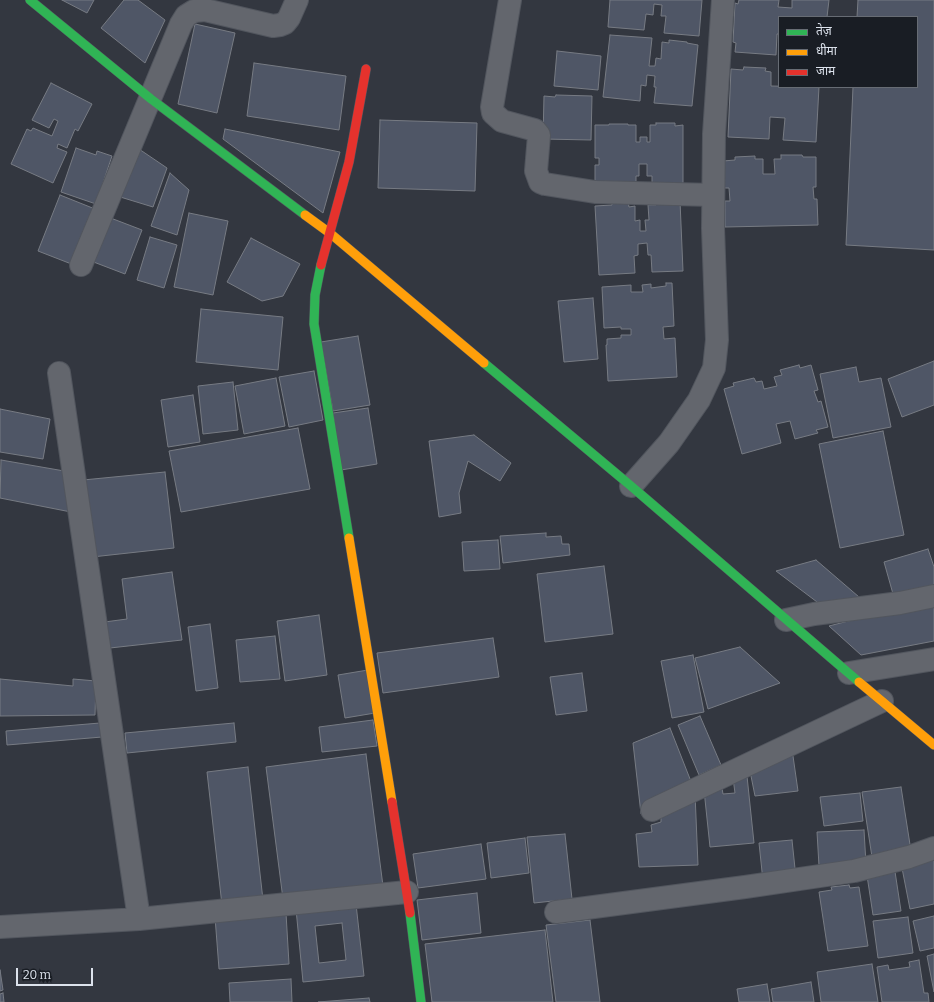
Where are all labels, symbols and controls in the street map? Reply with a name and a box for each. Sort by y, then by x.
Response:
legend [778,16,918,88]
text: तेज़ [816,24,832,38]
text: धीमा [816,44,837,58]
text: जाम [816,64,835,78]
scale bar [18,960,95,986]
text: 20 m [23,968,51,982]

